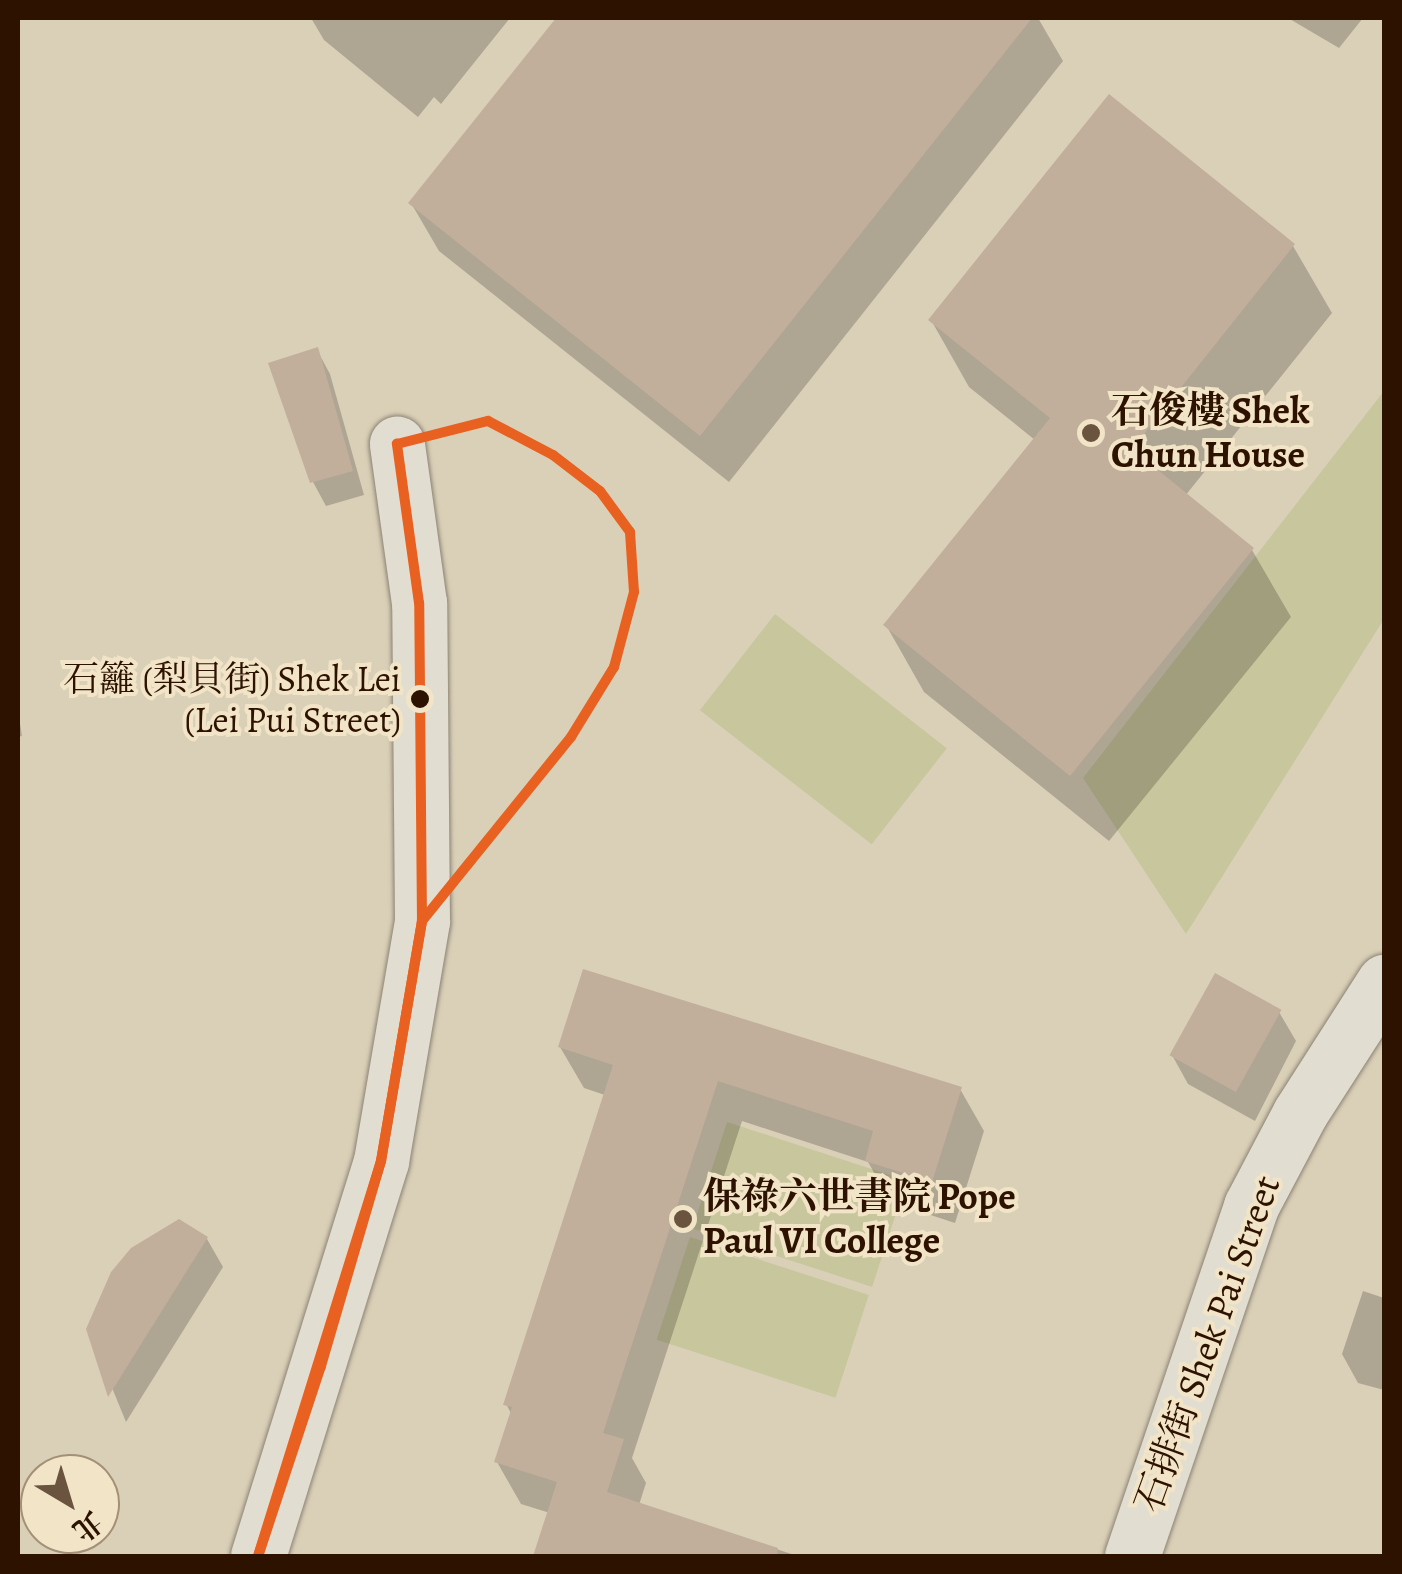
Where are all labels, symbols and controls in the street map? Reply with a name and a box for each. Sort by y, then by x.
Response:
place label: 石俊樓 Shek Chun House [1111,388,1310,478]
marker: 石俊樓 Shek Chun House [1080,422,1102,444]
place label: 石籬 (梨貝街) Shek Lei (Lei Pui Street) [63,656,401,741]
marker: 石籬 (梨貝街) Shek Lei (Lei Pui Street) [410,689,430,709]
street label: 石排街 Shek Pai Street [1126,1170,1290,1518]
place label: 保祿六世書院 Pope Paul VI College [703,1174,1016,1264]
marker: 保祿六世書院 Pope Paul VI College [672,1208,694,1230]
north arrow [20,1454,120,1554]
text: 北 [65,1502,110,1550]

